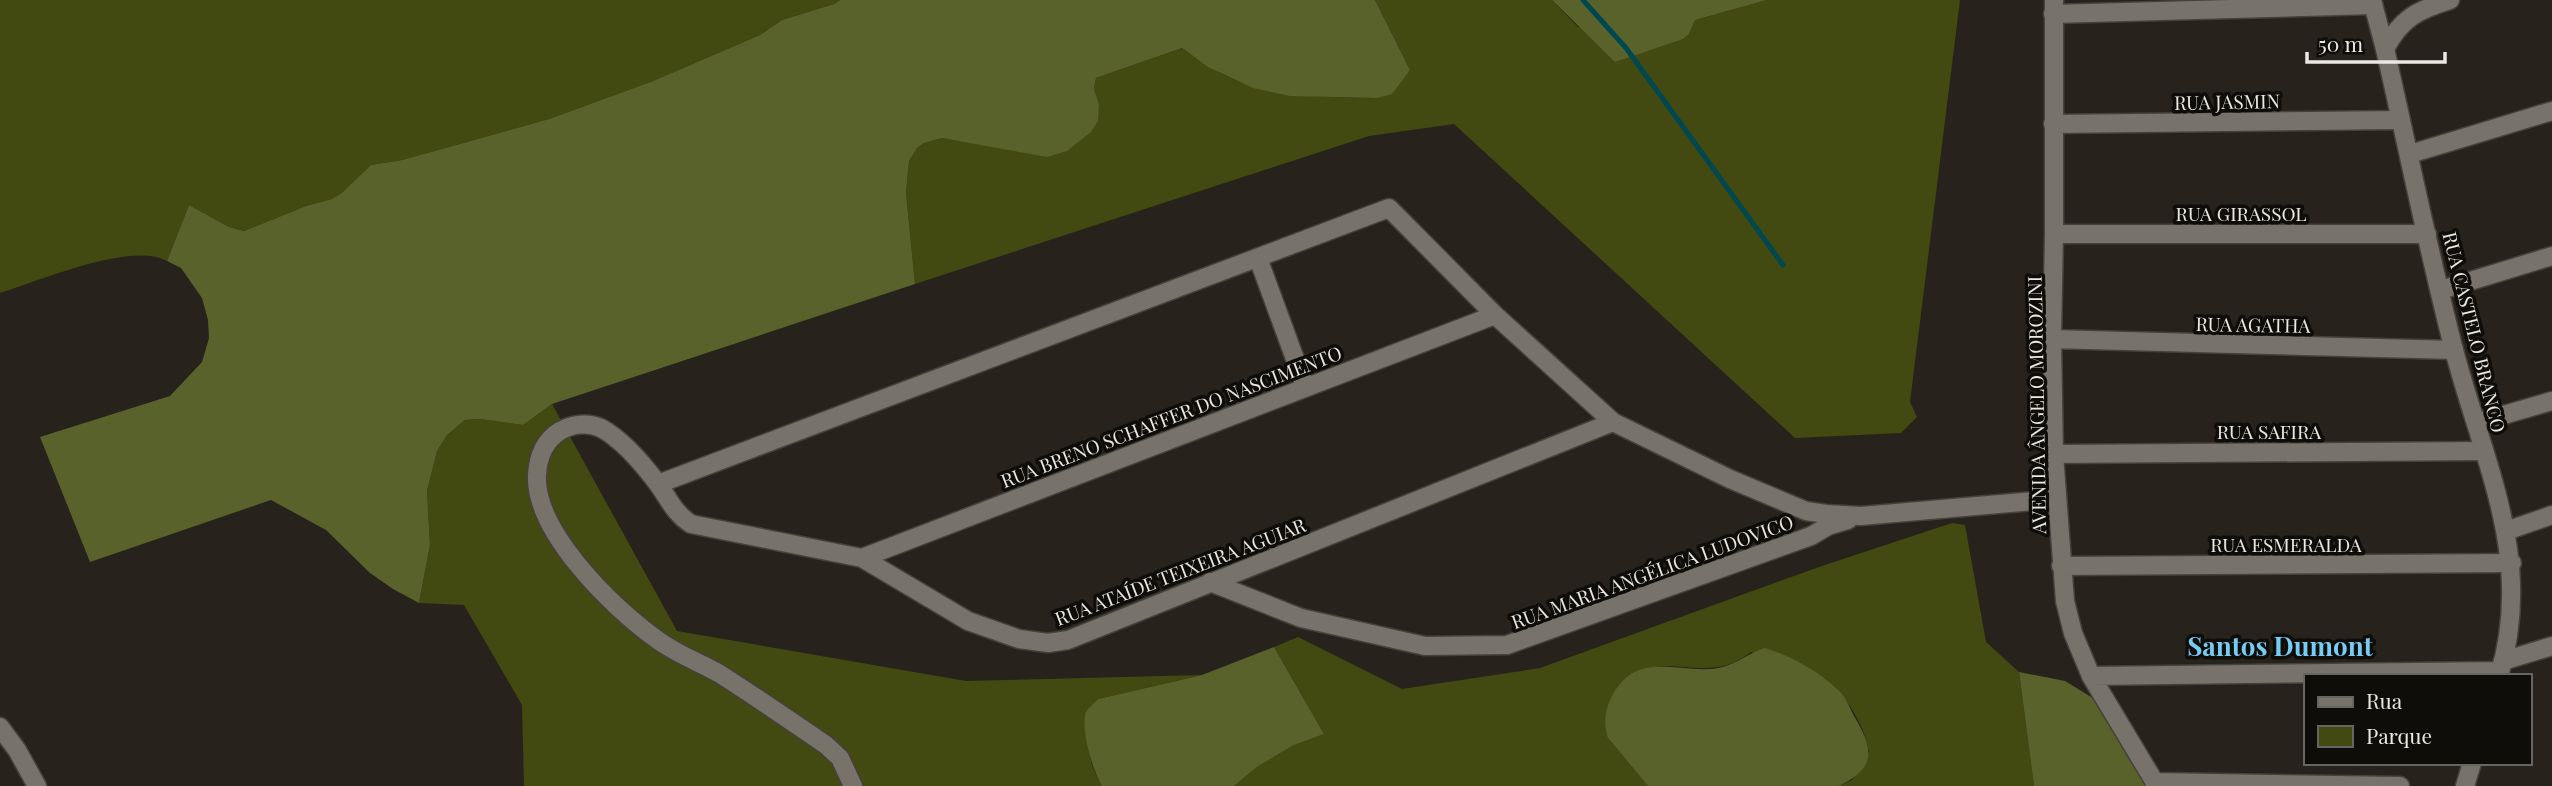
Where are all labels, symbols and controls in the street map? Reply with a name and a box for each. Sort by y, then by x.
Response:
scale bar [2307,21,2445,65]
text: 50 m [2318,29,2364,57]
street label: RUA JASMIN [2174,87,2280,115]
street label: RUA GIRASSOL [2175,200,2307,226]
street label: RUA CASTELO BRANCO [2437,229,2513,435]
street label: AVENIDA ÂNGELO MOROZINI [2021,276,2051,535]
street label: RUA AGATHA [2195,310,2312,338]
street label: RUA BRENO SCHAFFER DO NASCIMENTO [997,339,1345,493]
street label: RUA SAFIRA [2217,418,2322,444]
street label: RUA MARIA ANGÉLICA LUDOVICO [1507,508,1797,634]
street label: RUA ATAÍDE TEIXEIRA AGUIAR [1051,511,1310,631]
street label: RUA ESMERALDA [2210,531,2363,557]
district label: Santos Dumont [2187,628,2374,663]
legend [2304,674,2531,765]
text: Rua [2366,686,2403,714]
text: Parque [2366,721,2432,749]

